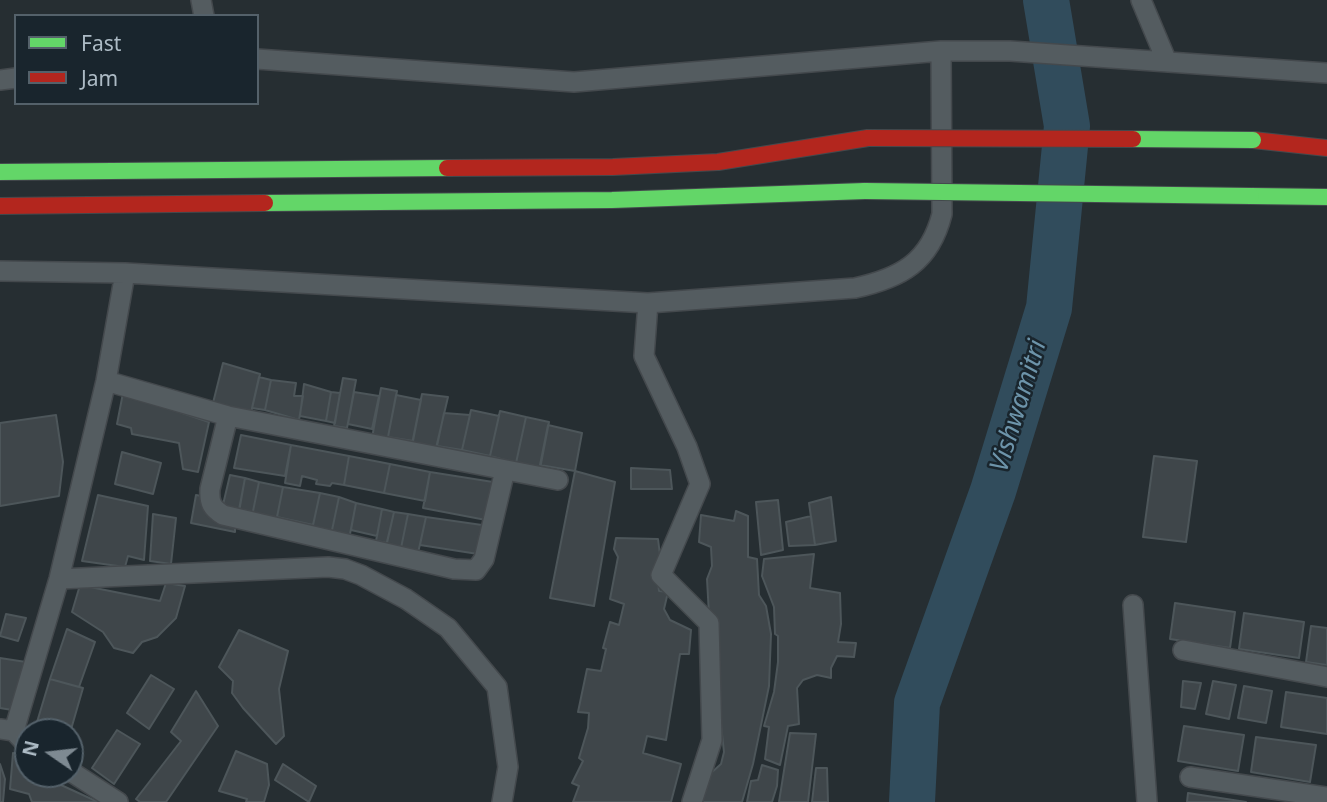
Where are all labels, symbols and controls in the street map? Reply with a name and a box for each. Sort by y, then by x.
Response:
legend [14,14,259,105]
text: Fast [81,29,121,57]
text: Jam [81,64,118,92]
water label: Vishwamitri [984,336,1054,476]
north arrow [14,718,84,788]
text: N [16,738,45,759]

